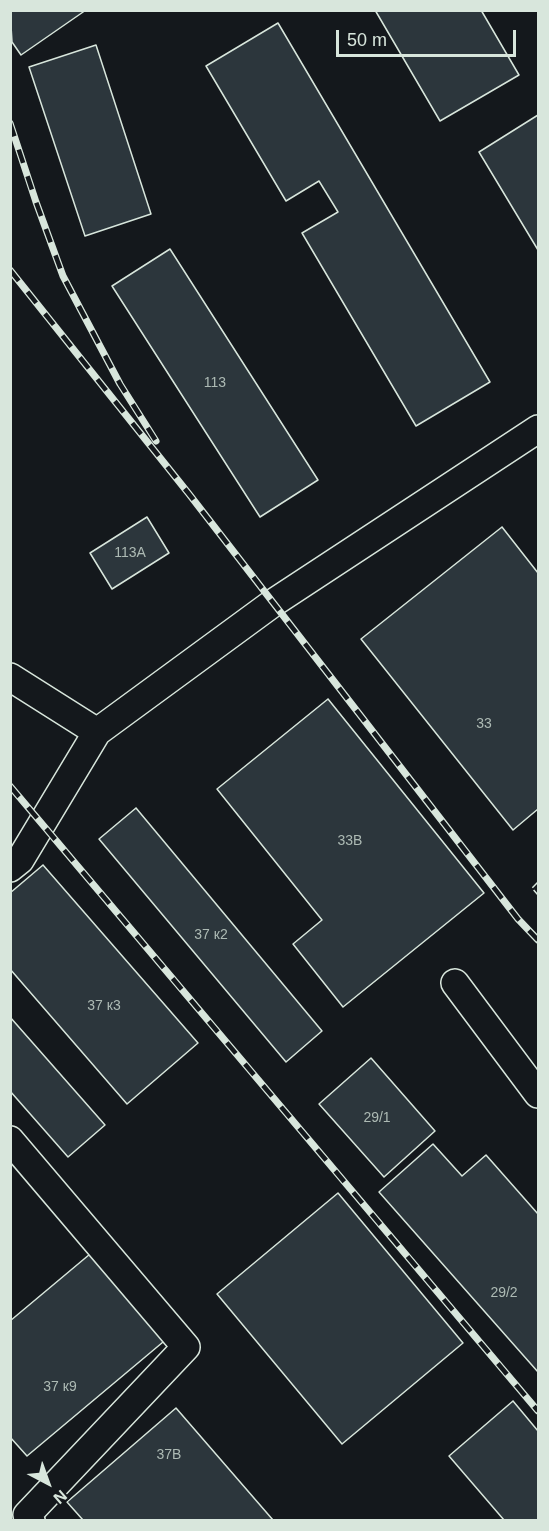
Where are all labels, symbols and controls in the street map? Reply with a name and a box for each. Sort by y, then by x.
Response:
scale bar [339,18,519,56]
text: 50 m [347,30,387,50]
house number: 113 [204,375,226,391]
house number: 113А [114,545,146,561]
house number: 33 [476,716,492,732]
house number: 33В [338,833,362,849]
house number: 37 к2 [194,927,228,943]
house number: 37 к3 [87,998,121,1014]
house number: 29/1 [363,1110,391,1126]
house number: 29/2 [490,1285,518,1301]
house number: 37 к9 [43,1379,77,1395]
house number: 37В [157,1447,181,1463]
north arrow [18,1453,78,1513]
text: N [50,1487,70,1507]

